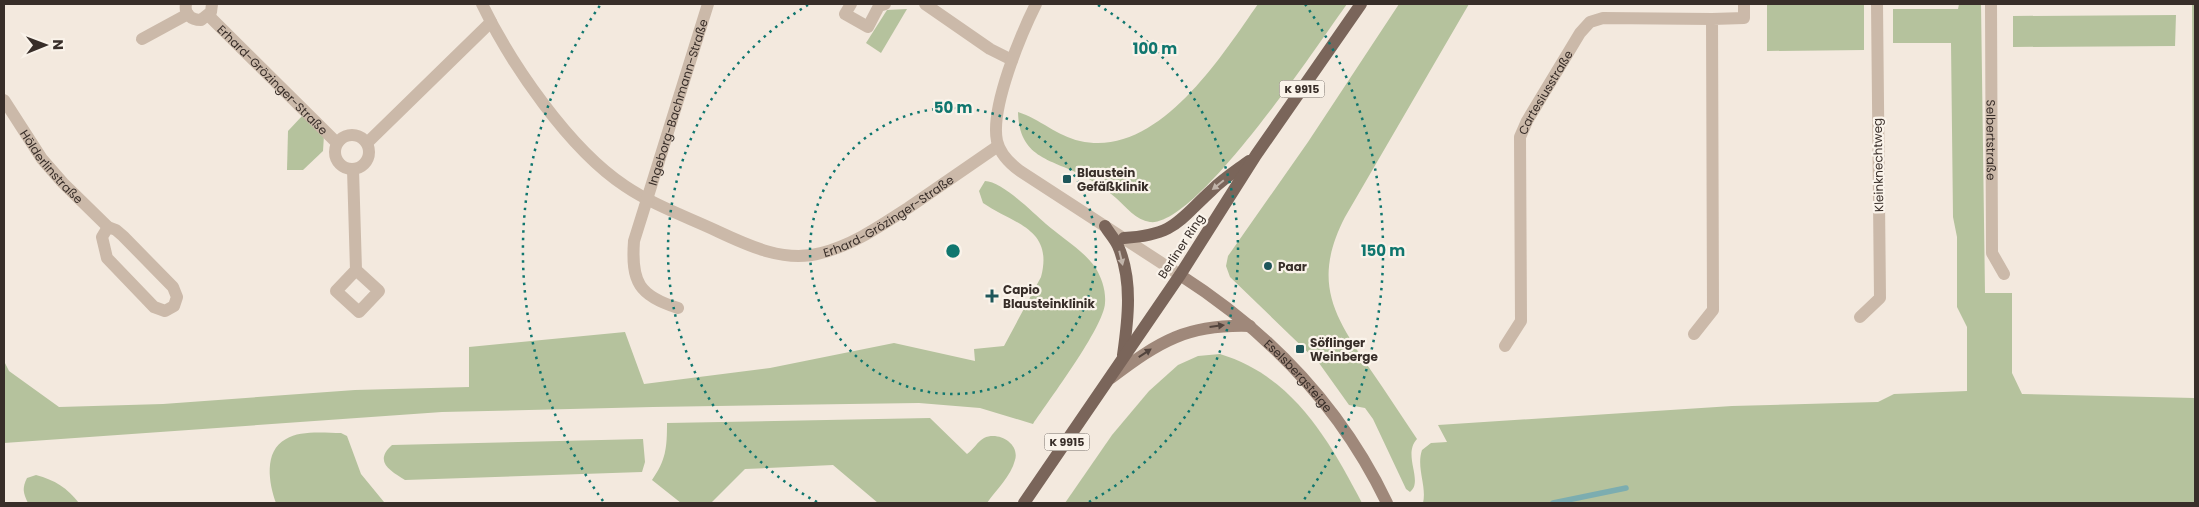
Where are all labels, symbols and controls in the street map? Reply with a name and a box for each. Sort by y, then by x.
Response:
street label: Ingeborg-Bachmann-Straße [643,16,711,188]
north arrow [20,20,70,70]
street label: Erhard-Grözinger-Straße [214,21,332,138]
text: 100 m [1133,38,1177,59]
text: N [48,39,68,50]
street label: Cartesiusstraße [1514,47,1576,137]
road number: K 9915 [1280,80,1324,98]
text: 50 m [934,97,972,118]
street label: Selbertstraße [1983,100,2000,180]
street label: Kleinknechtweg [1869,118,1887,212]
street label: Hölderlinstraße [16,126,87,207]
place label: Blaustein Gefäßklinik [1077,164,1149,195]
street label: Erhard-Grözinger-Straße [821,171,957,261]
marker: Blaustein Gefäßklinik [1061,173,1073,185]
one-way arrow [1212,179,1225,190]
street label: Berliner Ring [1154,210,1208,282]
text: 150 m [1361,240,1405,261]
centre of rings [944,242,962,260]
one-way arrow [1117,250,1125,265]
place label: Paar [1278,258,1307,275]
marker: Paar [1262,260,1274,272]
place label: Capio Blausteinklinik [1003,281,1095,312]
marker: Capio Blausteinklinik [985,289,999,303]
one-way arrow [1209,322,1225,330]
place label: Söflinger Weinberge [1310,334,1378,365]
street label: Eselsbergsteige [1261,335,1337,416]
marker: Söflinger Weinberge [1294,343,1306,355]
one-way arrow [1138,348,1151,358]
road number: K 9915 [1044,434,1090,451]

